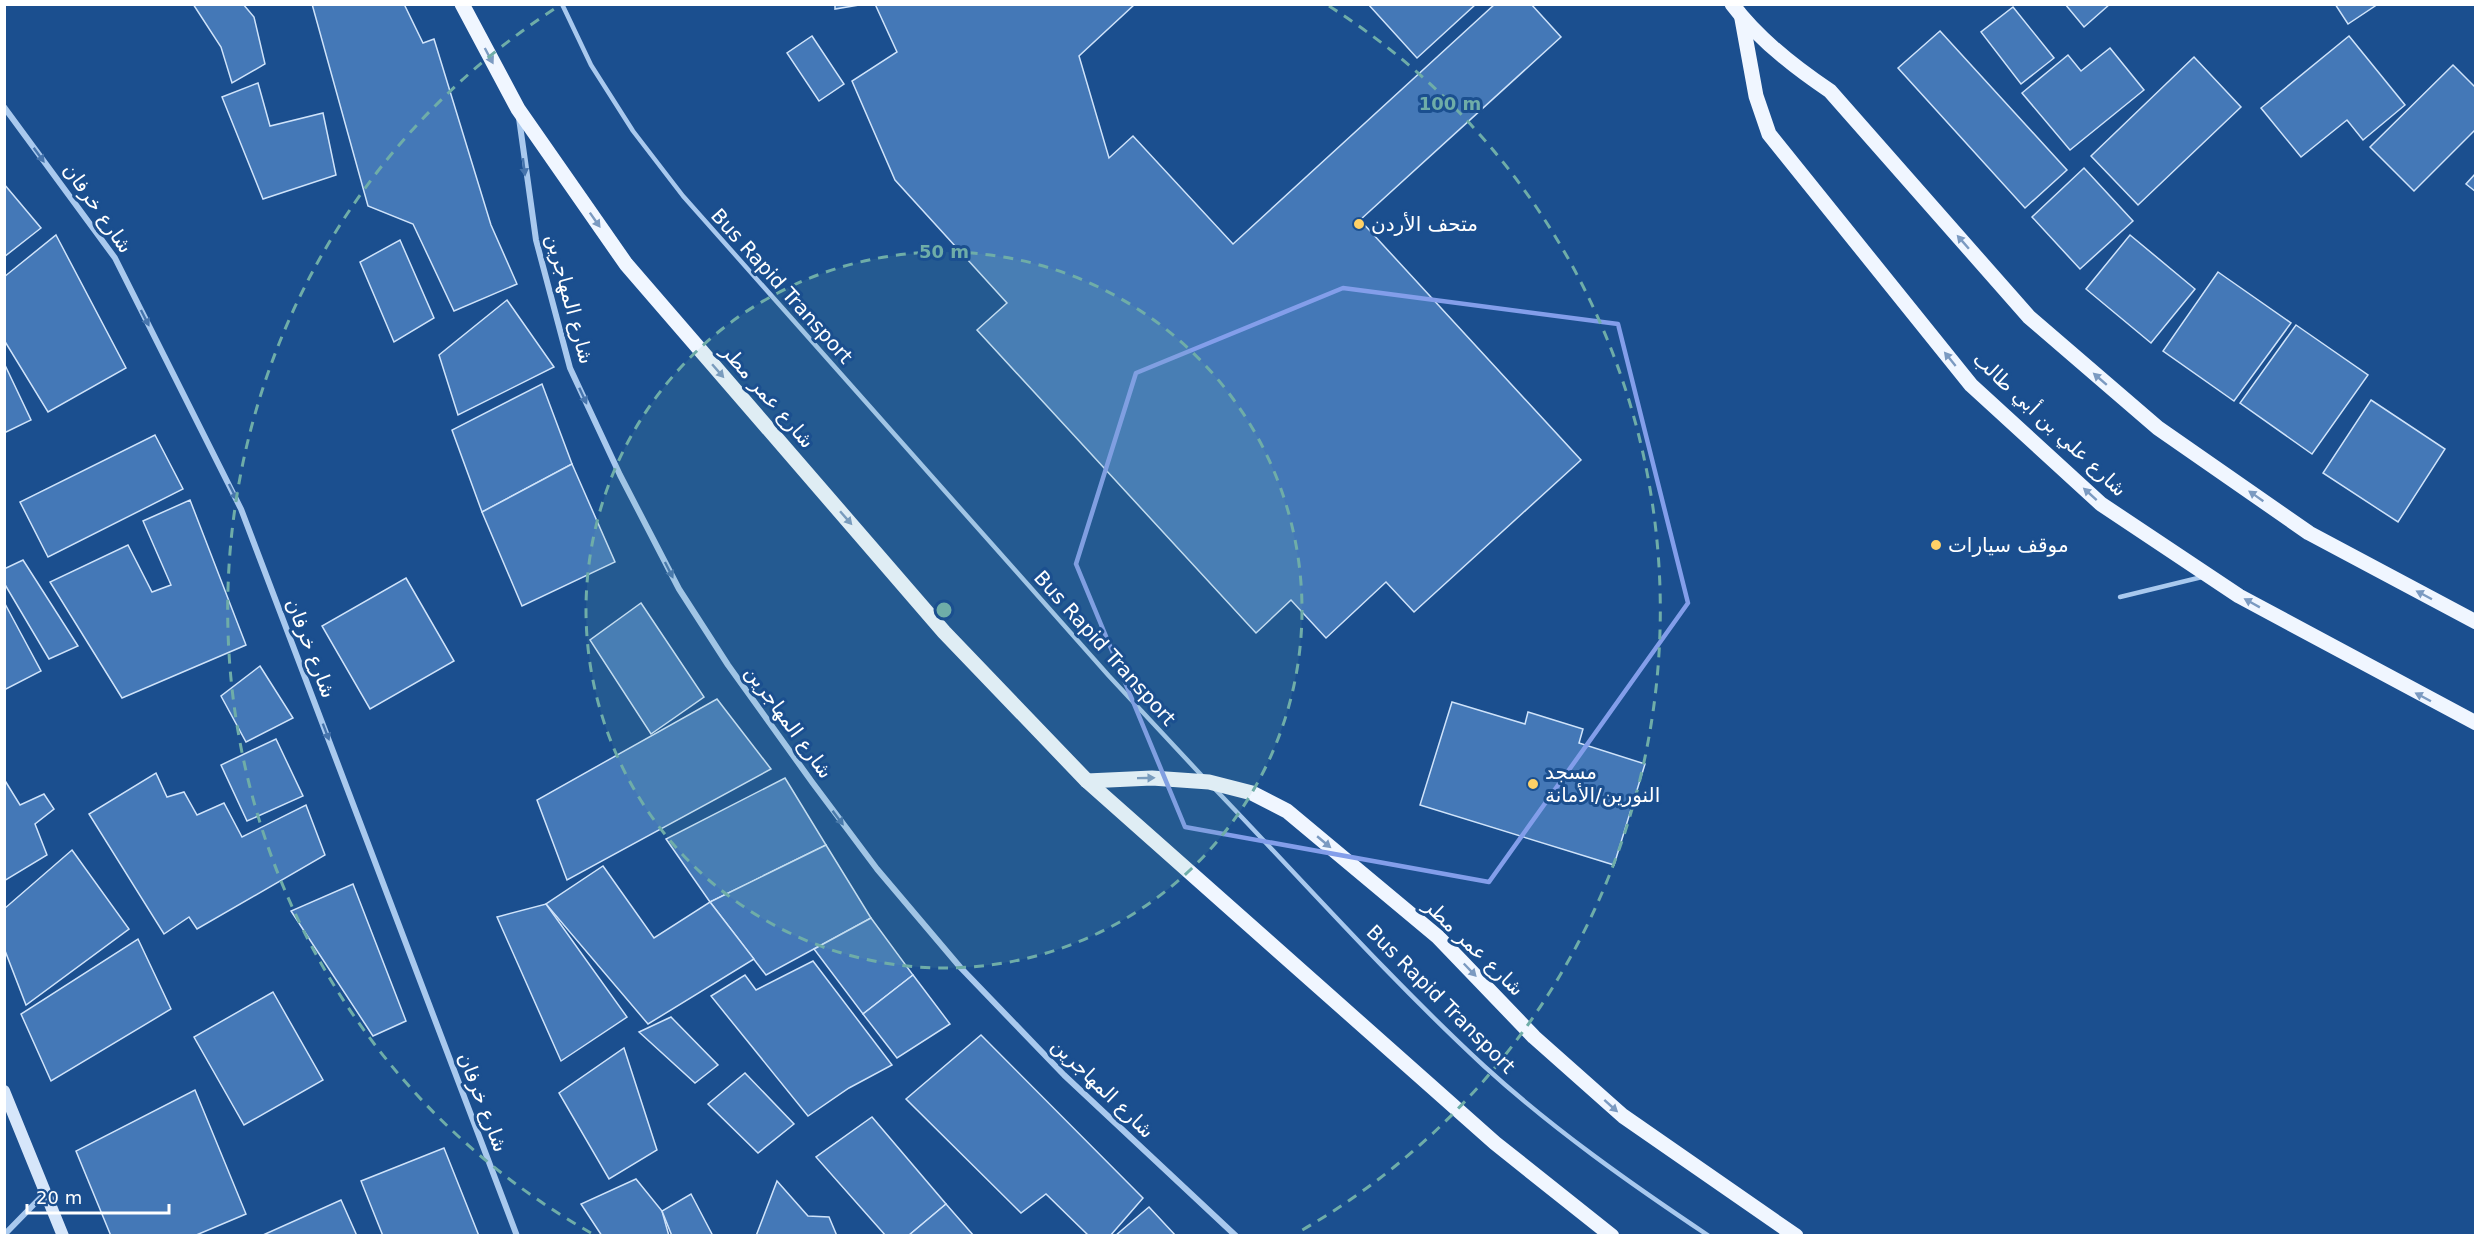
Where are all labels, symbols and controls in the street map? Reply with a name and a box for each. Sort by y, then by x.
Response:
one-way arrow [484,48,494,65]
text: 100 m [1419,93,1481,114]
one-way arrow [33,146,45,162]
one-way arrow [519,157,529,176]
street label: شارع خرفان [58,158,138,258]
street label: Bus Rapid Transport [706,204,858,368]
one-way arrow [589,211,601,227]
place label: متحف الأردن [1371,212,1478,236]
marker: متحف الأردن [1352,217,1366,231]
street label: شارع المهاجرين [541,231,599,367]
one-way arrow [1956,234,1969,250]
text: 50 m [919,241,969,262]
one-way arrow [140,309,149,326]
street label: شارع عمر مطر [716,338,820,453]
street label: شارع علي بن أبي طالب [1967,346,2133,502]
one-way arrow [1944,351,1957,367]
one-way arrow [712,363,725,379]
one-way arrow [2093,372,2108,386]
one-way arrow [578,387,587,404]
one-way arrow [228,483,237,500]
one-way arrow [2083,487,2098,501]
one-way arrow [2248,490,2264,502]
one-way arrow [839,510,852,525]
place label: موقف سيارات [1948,533,2069,557]
marker: موقف سيارات [1929,538,1943,552]
one-way arrow [664,562,674,579]
street label: Bus Rapid Transport [1029,566,1181,730]
one-way arrow [2415,590,2432,600]
street label: شارع خرفان [281,595,341,701]
one-way arrow [2243,598,2260,608]
centre of rings [934,600,954,620]
street label: شارع المهاجرين [740,661,838,783]
one-way arrow [2414,692,2431,702]
one-way arrow [322,723,331,741]
place label: مسجد النورين/الأمانة [1545,760,1660,807]
one-way arrow [1136,773,1155,783]
marker: مسجد النورين/الأمانة [1526,777,1540,791]
one-way arrow [832,810,844,825]
one-way arrow [1316,836,1332,849]
street label: شارع عمر مطر [1418,893,1529,1001]
street label: Bus Rapid Transport [1362,920,1520,1078]
one-way arrow [1463,963,1477,977]
street label: شارع المهاجرين [1047,1033,1159,1143]
street label: شارع خرفان [453,1049,513,1155]
one-way arrow [1603,1099,1618,1113]
scale bar [27,1177,170,1215]
text: 20 m [36,1187,82,1208]

